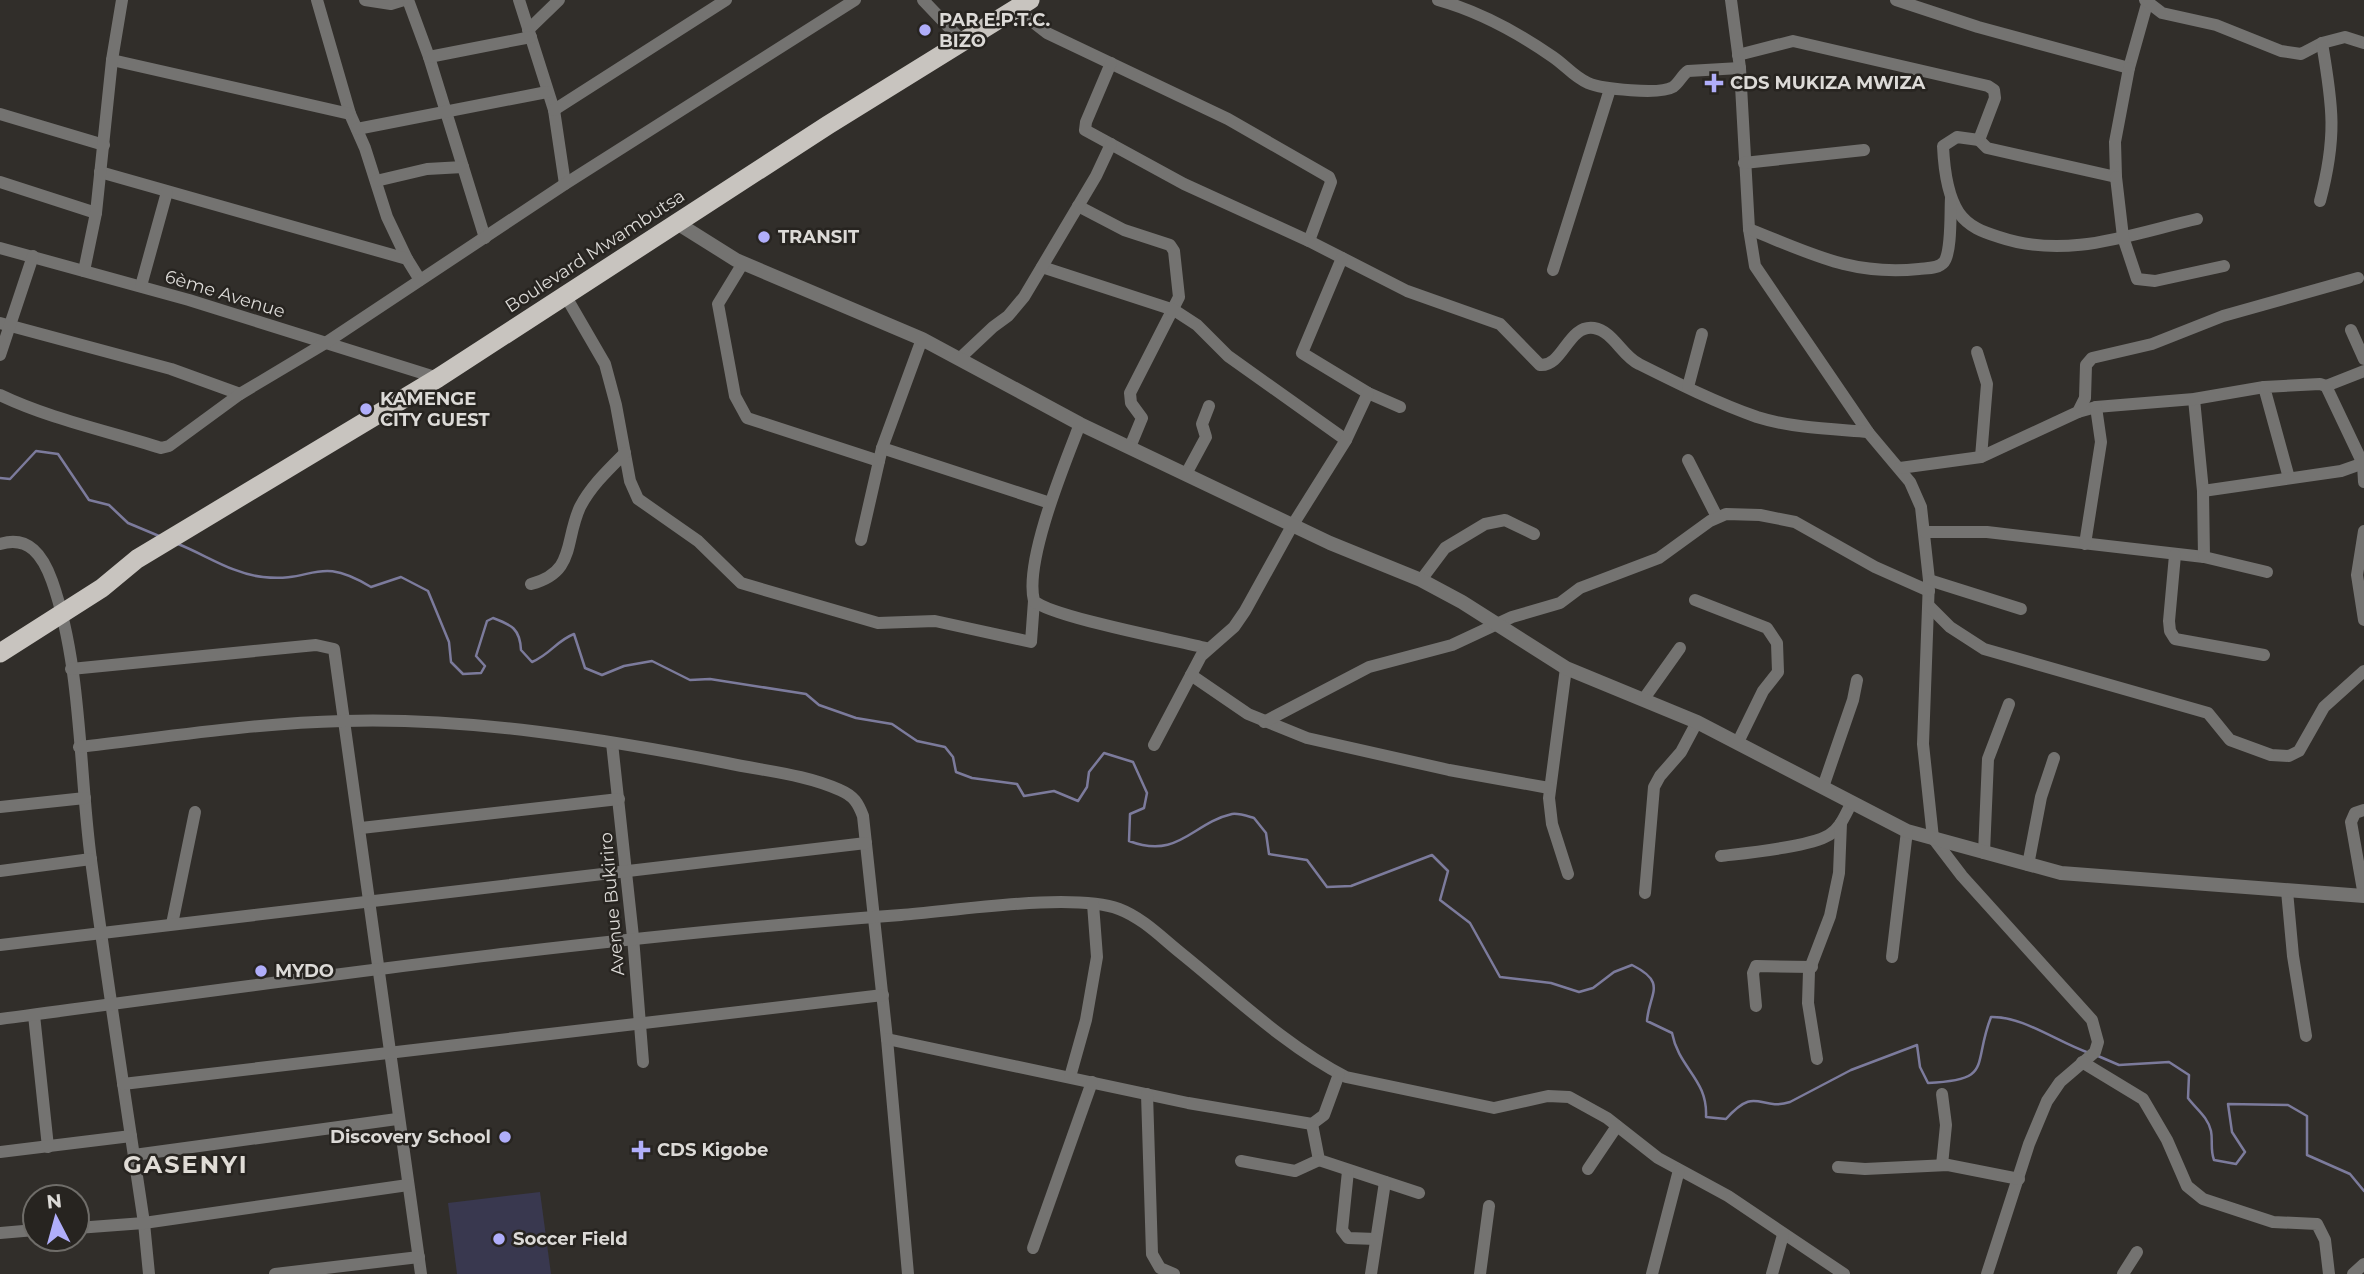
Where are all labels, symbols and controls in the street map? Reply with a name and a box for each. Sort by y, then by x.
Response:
place label: PAR E.P.T.C. BIZO [939,9,1050,52]
marker: PAR E.P.T.C. BIZO [917,22,933,38]
place label: CDS MUKIZA MWIZA [1730,72,1926,94]
marker: CDS MUKIZA MWIZA [1704,73,1724,93]
street label: Boulevard Mwambutsa [501,185,689,317]
place label: TRANSIT [778,226,860,248]
marker: TRANSIT [756,229,772,245]
street label: 6ème Avenue [162,265,288,323]
place label: KAMENGE CITY GUEST [380,388,491,431]
marker: KAMENGE CITY GUEST [358,401,374,417]
street label: Avenue Bukiriro [595,831,629,977]
place label: MYDO [275,960,334,982]
marker: MYDO [253,963,269,979]
place label: Discovery School [330,1126,491,1148]
marker: Discovery School [497,1129,513,1145]
place label: CDS Kigobe [657,1139,768,1161]
marker: CDS Kigobe [631,1140,651,1160]
district label: GASENYI [123,1150,249,1179]
north arrow [21,1183,91,1253]
text: N [45,1189,63,1214]
place label: Soccer Field [513,1228,628,1250]
marker: Soccer Field [491,1231,507,1247]

